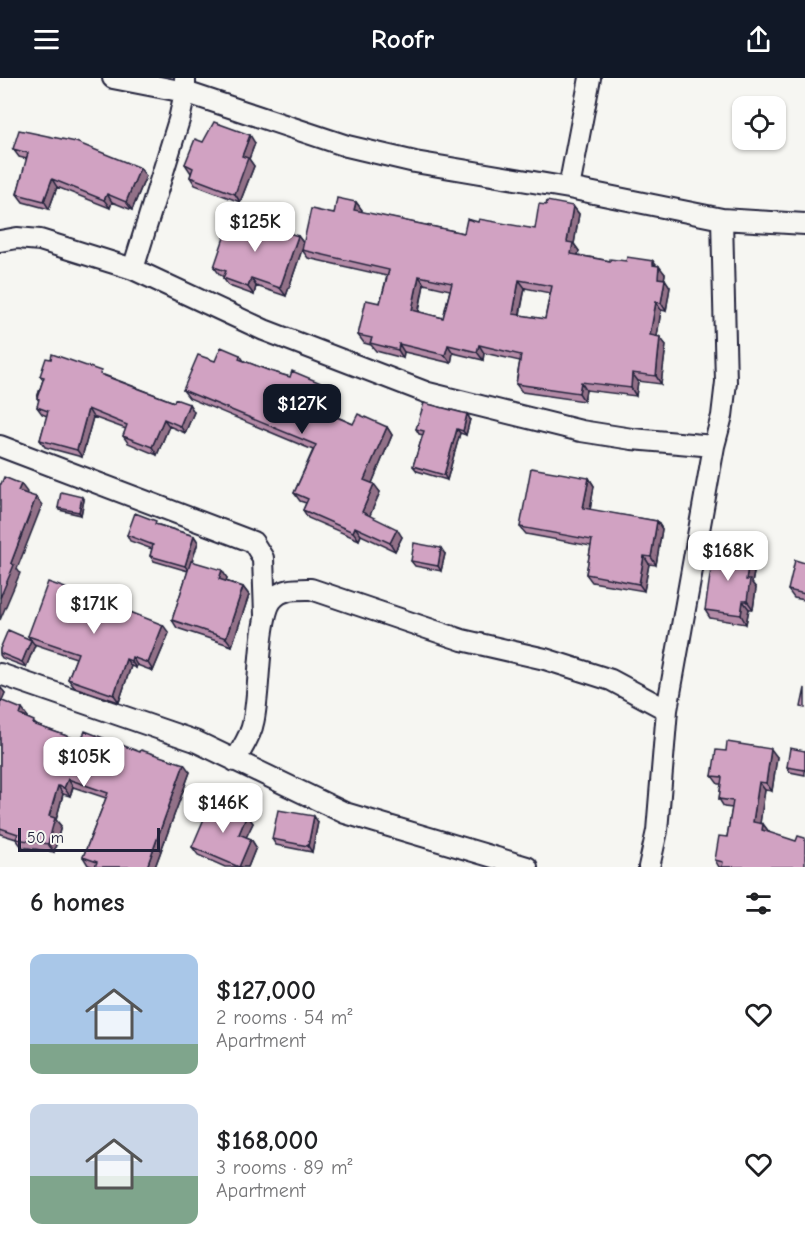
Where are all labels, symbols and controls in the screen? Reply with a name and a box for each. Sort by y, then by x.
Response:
icon: menu [30,23,63,56]
icon: share [742,23,775,56]
text: Roofr [371,24,434,55]
map controls [732,96,786,150]
button: locate [732,96,786,150]
pin: $125K [213,202,297,253]
text: $125K [229,210,281,233]
pin: $127K [260,384,344,435]
text: $127K [277,392,327,415]
pin: $168K [686,531,770,582]
text: $168K [702,539,754,562]
pin: $171K [52,584,136,635]
text: $171K [70,592,118,615]
pin: $105K [42,737,126,788]
text: $105K [57,745,111,768]
pin: $146K [181,783,265,834]
text: $146K [198,791,248,814]
scale bar [18,825,160,852]
text: 50 m [27,829,64,847]
icon: filters [742,887,775,920]
text: 6 homes [30,888,125,918]
text: $127,000 [216,976,316,1006]
icon: home [78,978,150,1050]
icon: heart [742,998,775,1031]
text: 2 rooms · 54 m² [216,1006,352,1029]
text: Apartment [216,1029,306,1052]
text: $168,000 [216,1126,318,1156]
icon: home [78,1128,150,1200]
icon: heart [742,1148,775,1181]
text: 3 rooms · 89 m² [216,1156,352,1179]
text: Apartment [216,1179,306,1202]

